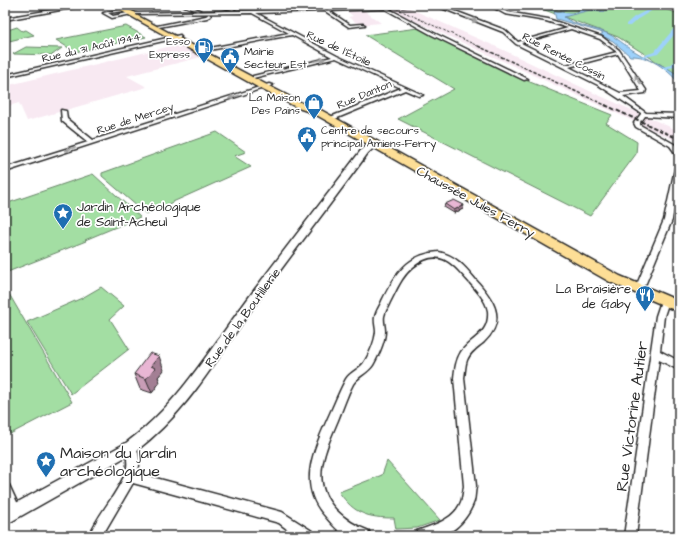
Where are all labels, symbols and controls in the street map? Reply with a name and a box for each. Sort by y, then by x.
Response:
one-way arrow [182,17,194,23]
one-way arrow [466,17,478,23]
street label: Rue de l'Étoile [304,27,374,70]
street label: Rue du 31 Août 1944 [40,29,143,66]
street label: Rue Renée Cossin [520,29,608,84]
place label: Esso Express [149,34,191,62]
one-way arrow [265,34,277,40]
fuel station icon: Esso Express [193,36,215,64]
place label: Mairie Secteur Est [244,44,307,72]
public building icon: Mairie Secteur Est [219,46,241,74]
one-way arrow [314,57,327,63]
one-way arrow [634,75,642,86]
street label: Rue Danton [334,76,394,113]
place label: La Maison Des Pains [249,90,300,118]
shop icon: La Maison Des Pains [303,92,325,120]
one-way arrow [227,94,239,100]
street label: Rue de Mercey [95,99,176,139]
place label: Centre de secours principal Amiens-Ferry [321,123,436,152]
public building icon: Centre de secours principal Amiens-Ferry [296,125,318,153]
one-way arrow [64,146,76,152]
street label: Chaussée Jules Ferry [413,162,538,243]
place label: Jardin Archéologique de Saint-Acheul [77,198,201,231]
place icon: Jardin Archéologique de Saint-Acheul [52,202,74,230]
street label: Rue de la Boutillerie [201,264,285,371]
place label: La Braisière de Gaby [555,280,631,314]
restaurant icon: La Braisière de Gaby [634,284,656,312]
street label: Rue Victorine Autier [611,339,653,493]
place label: Maison du jardin archéologique [60,442,176,483]
place icon: Maison du jardin archéologique [35,450,57,478]

